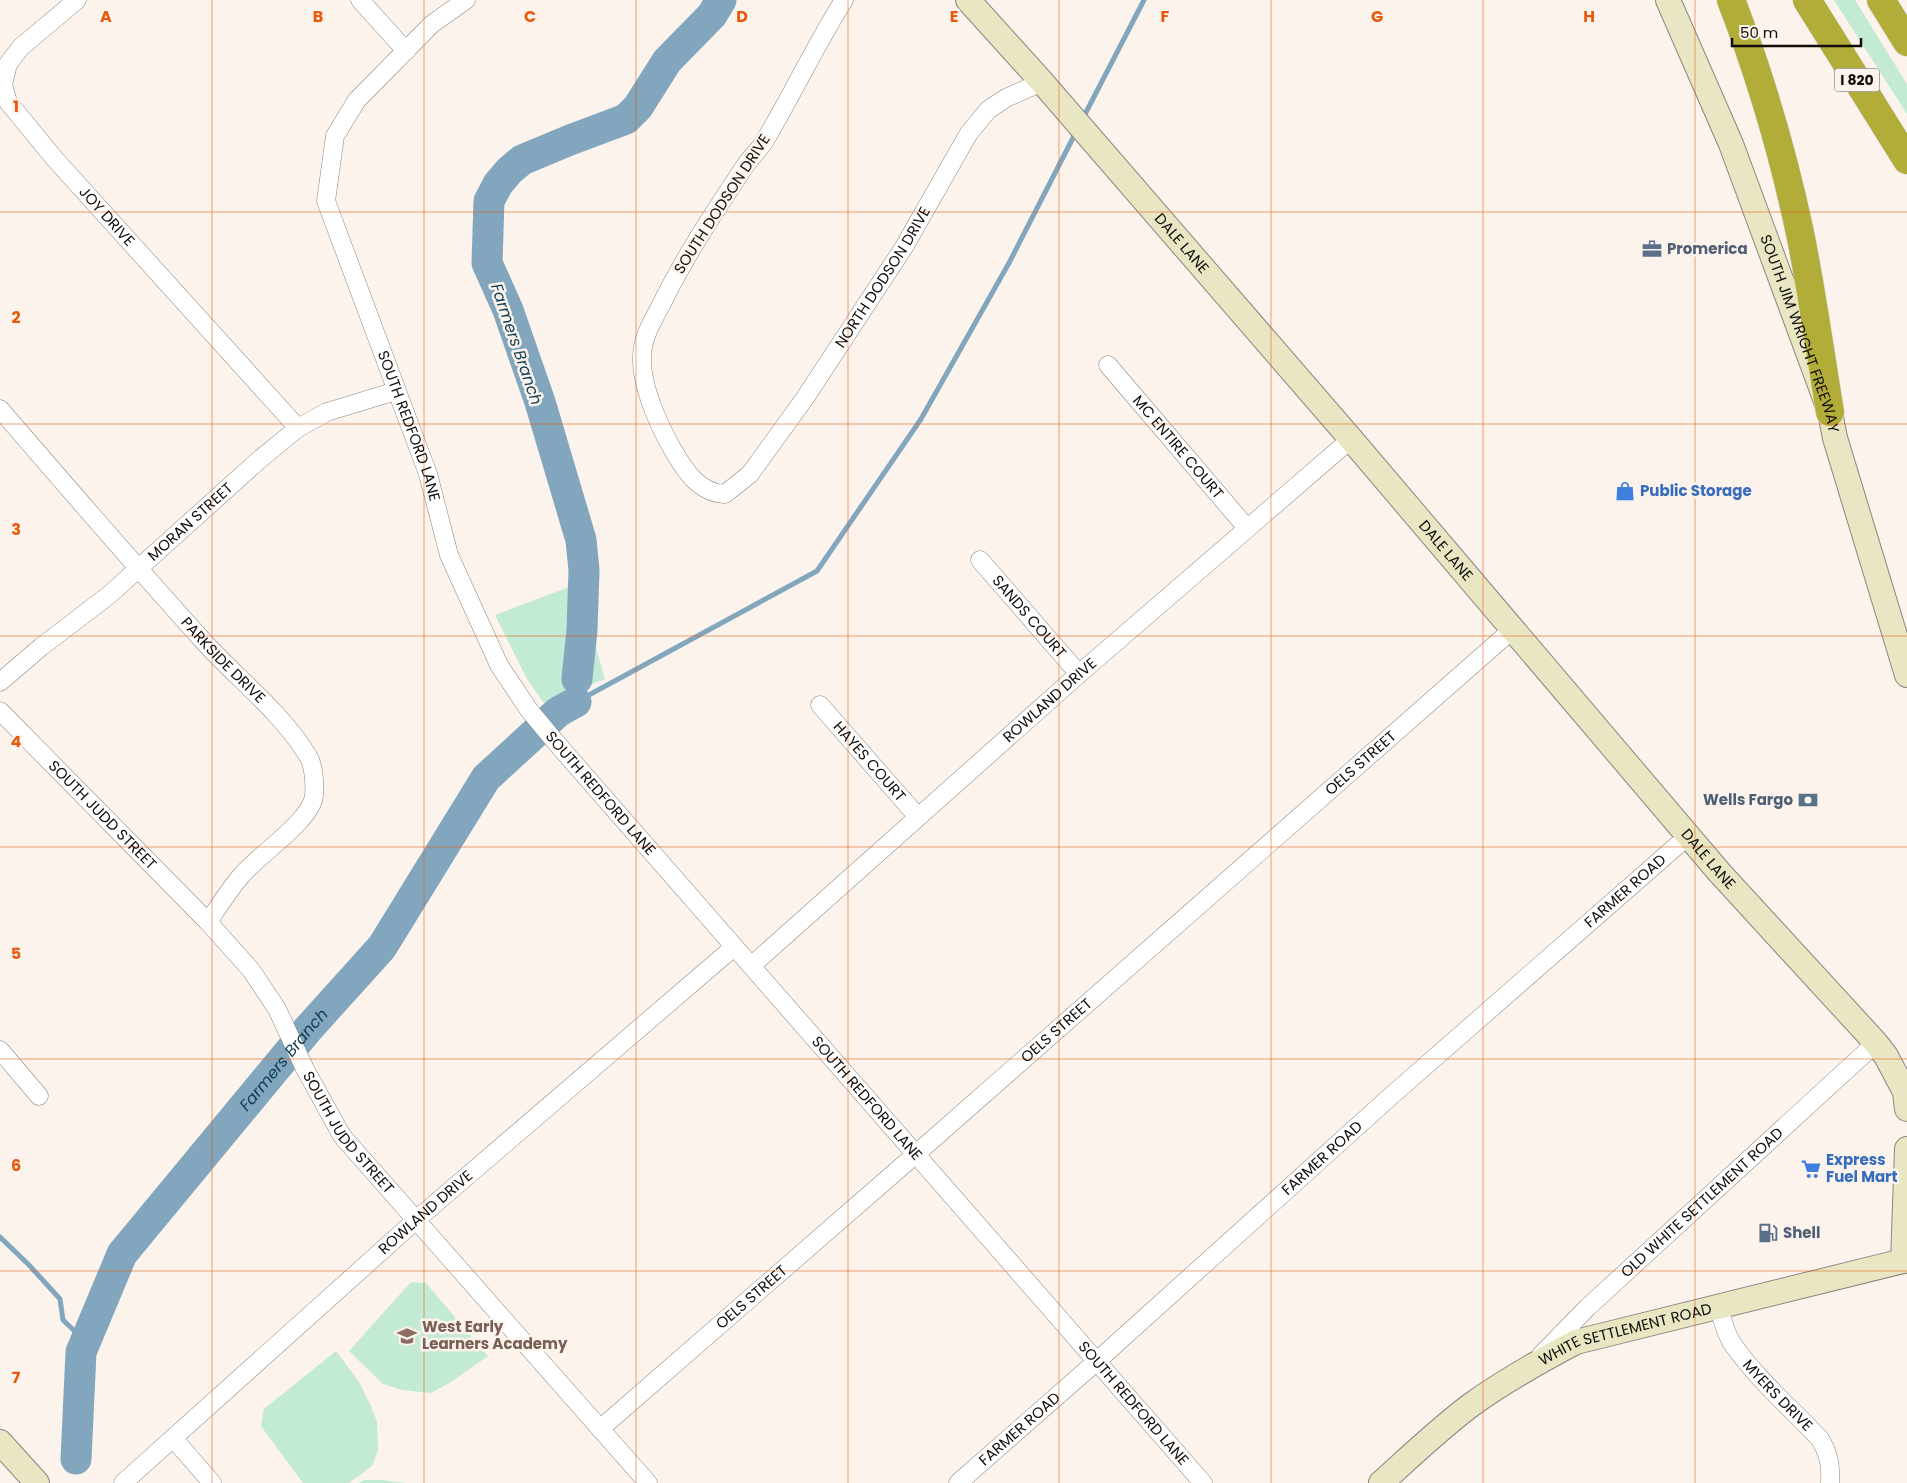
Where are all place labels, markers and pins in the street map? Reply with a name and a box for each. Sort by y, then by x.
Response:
office icon: Promerica [1641,238,1663,260]
place label: Promerica [1667,238,1748,259]
shop icon: Public Storage [1614,480,1636,502]
place label: Public Storage [1640,480,1752,501]
place label: Wells Fargo [1703,789,1793,810]
bank icon: Wells Fargo [1797,789,1819,811]
place label: Express Fuel Mart [1826,1149,1898,1187]
supermarket icon: Express Fuel Mart [1800,1158,1822,1180]
fuel station icon: Shell [1757,1222,1779,1244]
place label: Shell [1783,1222,1820,1243]
place label: West Early Learners Academy [422,1316,568,1354]
school or university icon: West Early Learners Academy [396,1325,418,1347]

